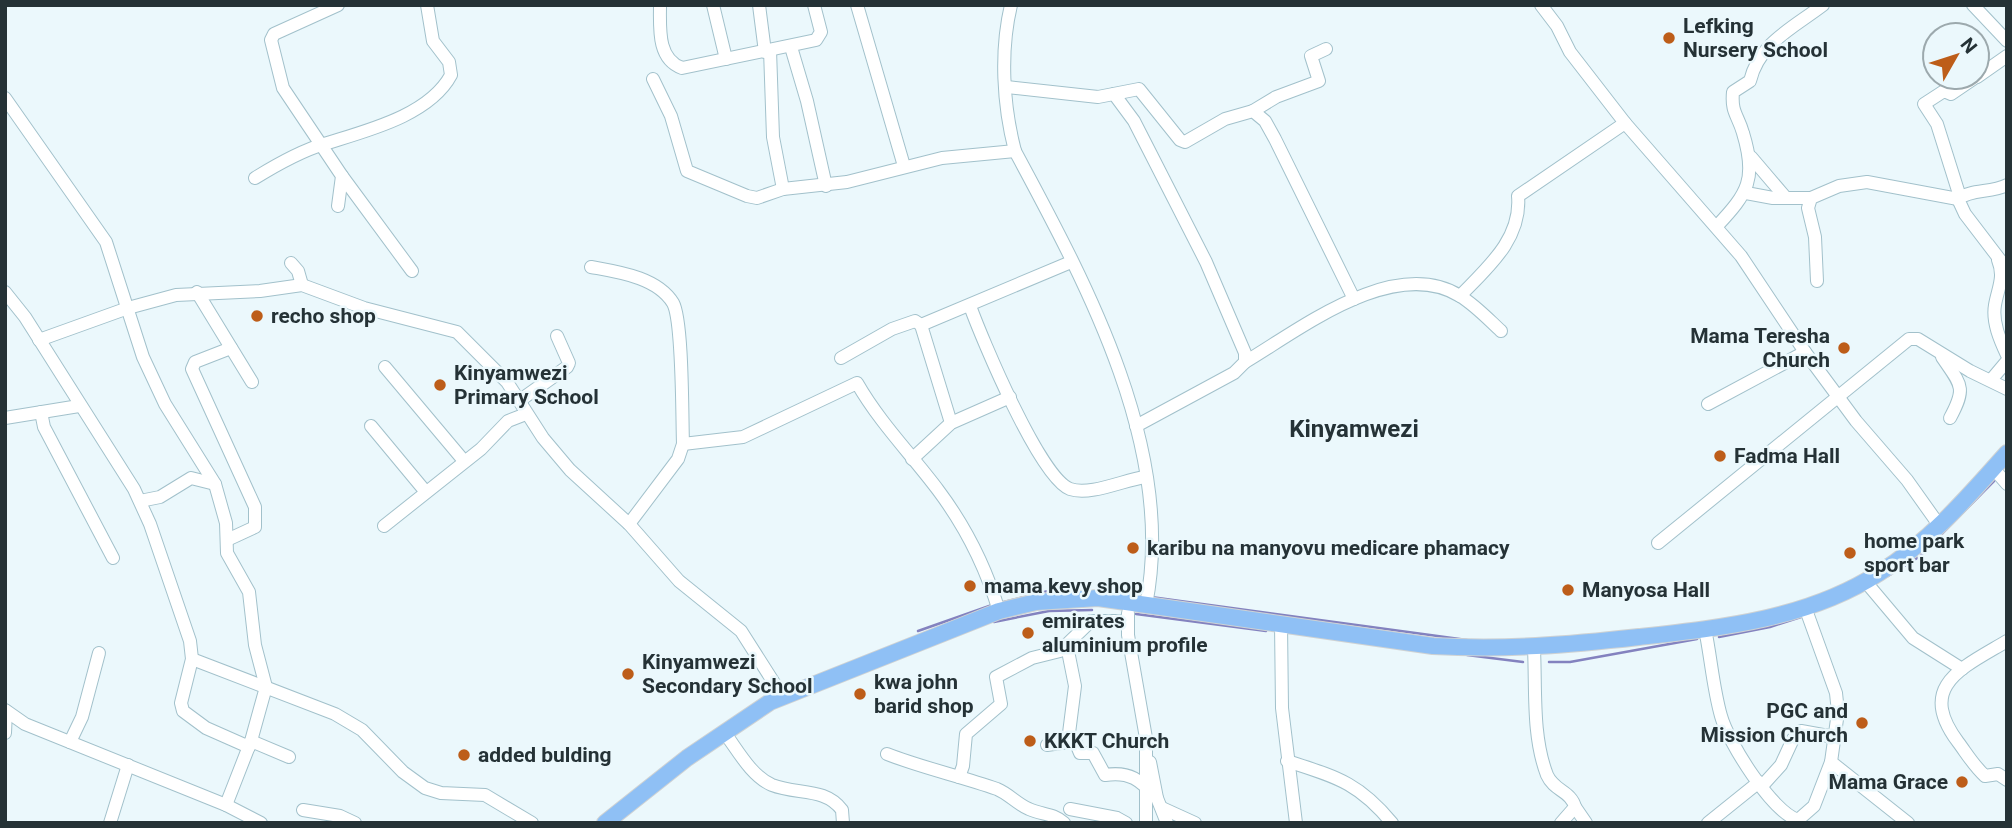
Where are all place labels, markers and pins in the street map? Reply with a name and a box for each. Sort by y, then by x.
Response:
place label: Lefking Nursery School [1683,14,1828,62]
marker: Lefking Nursery School [1661,30,1677,46]
place label: recho shop [271,304,376,328]
marker: recho shop [249,308,265,324]
place label: Mama Teresha Church [1690,324,1830,372]
marker: Mama Teresha Church [1836,340,1852,356]
place label: Kinyamwezi Primary School [454,361,599,409]
marker: Kinyamwezi Primary School [432,377,448,393]
place label: Fadma Hall [1734,444,1840,468]
marker: Fadma Hall [1712,448,1728,464]
place label: home park sport bar [1864,529,1965,577]
place label: karibu na manyovu medicare phamacy [1147,536,1510,560]
marker: karibu na manyovu medicare phamacy [1125,540,1141,556]
marker: home park sport bar [1842,545,1858,561]
place label: mama kevy shop [984,574,1143,598]
marker: mama kevy shop [962,578,978,594]
place label: Manyosa Hall [1582,578,1710,602]
marker: Manyosa Hall [1560,582,1576,598]
place label: emirates aluminium profile [1042,609,1208,657]
marker: emirates aluminium profile [1020,625,1036,641]
place label: Kinyamwezi Secondary School [642,650,812,698]
marker: Kinyamwezi Secondary School [620,666,636,682]
place label: kwa john barid shop [874,670,974,718]
marker: kwa john barid shop [852,686,868,702]
place label: PGC and Mission Church [1701,699,1848,747]
marker: PGC and Mission Church [1854,715,1870,731]
place label: KKKT Church [1044,729,1169,753]
marker: KKKT Church [1022,733,1038,749]
place label: added bulding [478,743,612,767]
marker: added bulding [456,747,472,763]
place label: Mama Grace [1829,770,1948,794]
marker: Mama Grace [1954,774,1970,790]

